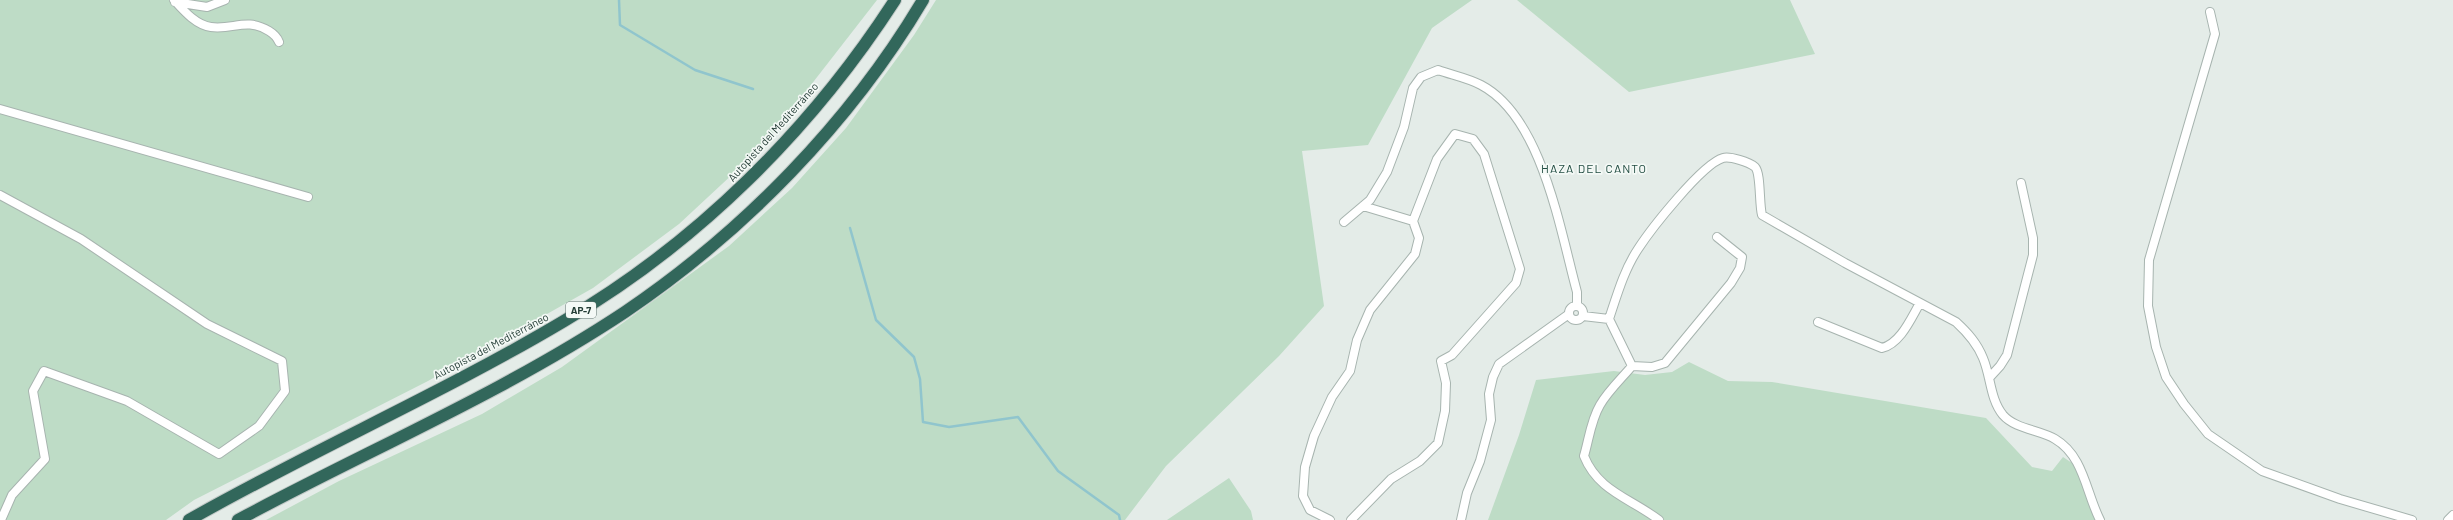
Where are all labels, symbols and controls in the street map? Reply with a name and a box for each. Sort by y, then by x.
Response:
street label: Autopista del Mediterráneo [725,80,820,184]
district label: HAZA DEL CANTO [1541,161,1647,175]
road number: AP-7 [566,302,596,318]
street label: Autopista del Mediterráneo [431,310,551,381]

